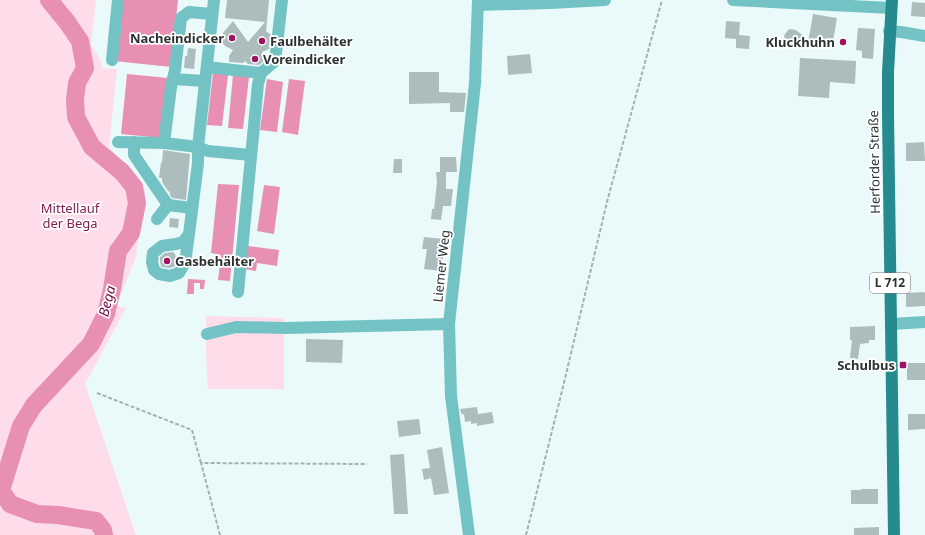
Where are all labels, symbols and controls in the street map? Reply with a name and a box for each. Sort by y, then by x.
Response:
place label: Nacheindicker [130,29,224,47]
place label: Faulbehälter [270,32,353,50]
marker: Nacheindicker [227,33,237,43]
place label: Kluckhuhn [765,33,835,51]
marker: Faulbehälter [257,36,267,46]
marker: Kluckhuhn [838,37,848,47]
place label: Voreindicker [263,50,346,68]
marker: Voreindicker [250,54,260,64]
street label: Herforder Straße [864,110,884,214]
park label: Mittellauf der Bega [41,199,101,232]
street label: Liemer Weg [428,229,454,303]
place label: Gasbehälter [175,252,254,270]
marker: Gasbehälter [162,256,172,266]
road number: L 712 [870,273,910,293]
water label: Bega [93,283,120,318]
place label: Schulbus [837,356,895,374]
marker: Schulbus [898,360,908,370]

